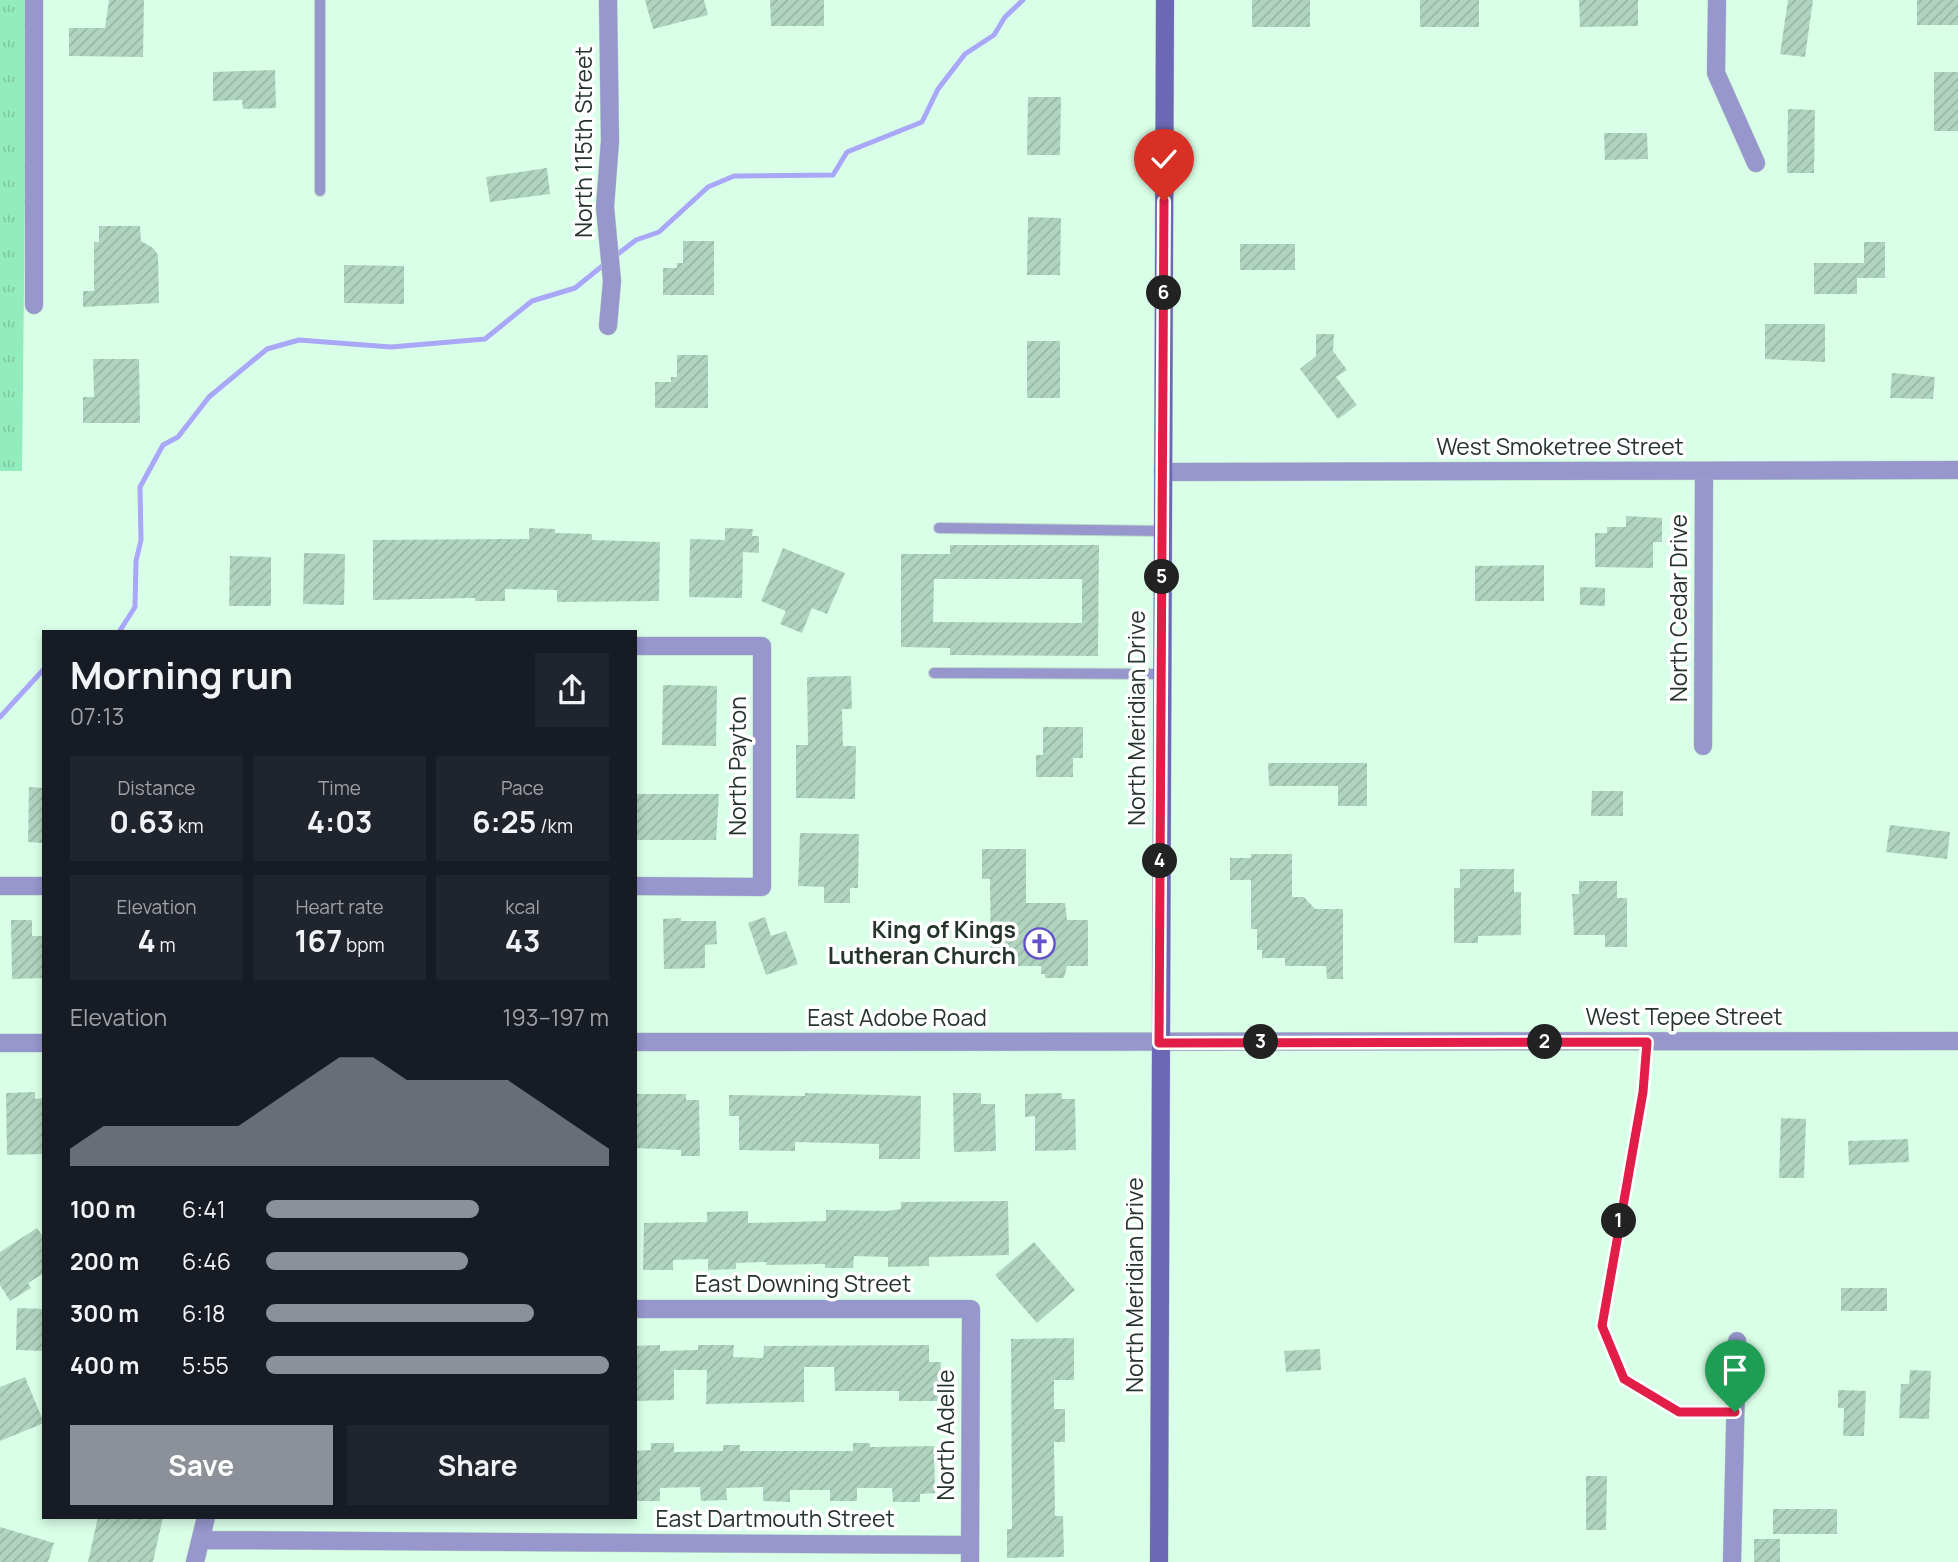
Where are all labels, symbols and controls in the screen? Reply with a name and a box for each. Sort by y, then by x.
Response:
street label: North 115th Street [567,46,599,238]
pin [1134,129,1194,201]
icon: check [1145,140,1183,178]
pin: 6 [1146,276,1182,310]
text: 6 [1158,279,1169,305]
street label: West Smoketree Street [1436,430,1684,462]
street label: North Cedar Drive [1662,514,1694,702]
pin: 5 [1144,560,1180,594]
text: 5 [1156,563,1167,589]
street label: North Meridian Drive [1120,610,1152,826]
text: Morning run [70,648,293,700]
button: share [535,653,609,727]
street label: North Payton [721,696,753,836]
text: 07:13 [70,700,124,732]
text: Distance [118,775,195,801]
text: Time [318,775,361,801]
text: Pace [501,775,544,801]
text: 0.63 [109,801,174,842]
text: 4:03 [307,801,372,842]
text: 6:25 [472,801,536,842]
text: km [174,813,204,839]
text: /km [536,813,573,839]
pin: 4 [1142,844,1178,878]
text: 4 [1154,847,1165,873]
text: Elevation [116,894,197,920]
text: Heart rate [295,894,384,920]
text: kcal [505,894,540,920]
place label: King of Kings Lutheran Church [828,913,1016,971]
text: 4 [137,920,156,961]
text: 167 [294,920,342,961]
text: 43 [505,920,540,961]
church icon: King of Kings Lutheran Church [1022,926,1056,960]
text: m [156,932,176,958]
text: bpm [342,932,385,958]
street label: West Tepee Street [1585,1000,1783,1032]
text: Elevation [70,1001,167,1033]
text: 193–197 m [502,1001,609,1033]
street label: East Adobe Road [807,1001,987,1033]
pin: 3 [1244,1024,1278,1060]
pin: 2 [1528,1024,1562,1060]
text: 3 [1255,1028,1266,1054]
text: 2 [1539,1028,1550,1054]
street label: North Meridian Drive [1118,1177,1150,1393]
text: 100 m [70,1193,136,1225]
text: 6:41 [182,1193,226,1225]
pin: 1 [1602,1204,1636,1238]
text: 1 [1614,1207,1623,1233]
text: 200 m [70,1245,139,1277]
text: 6:46 [182,1245,231,1277]
street label: East Downing Street [695,1267,911,1299]
text: 300 m [70,1297,139,1329]
text: 6:18 [182,1297,225,1329]
pin [1705,1340,1765,1412]
text: 400 m [70,1349,140,1381]
text: 5:55 [182,1349,229,1381]
icon: arrive [1716,1351,1754,1389]
street label: North Adelle [929,1370,961,1500]
button: Save [70,1425,333,1505]
button: Share [347,1425,609,1505]
street label: East Dartmouth Street [655,1502,895,1534]

